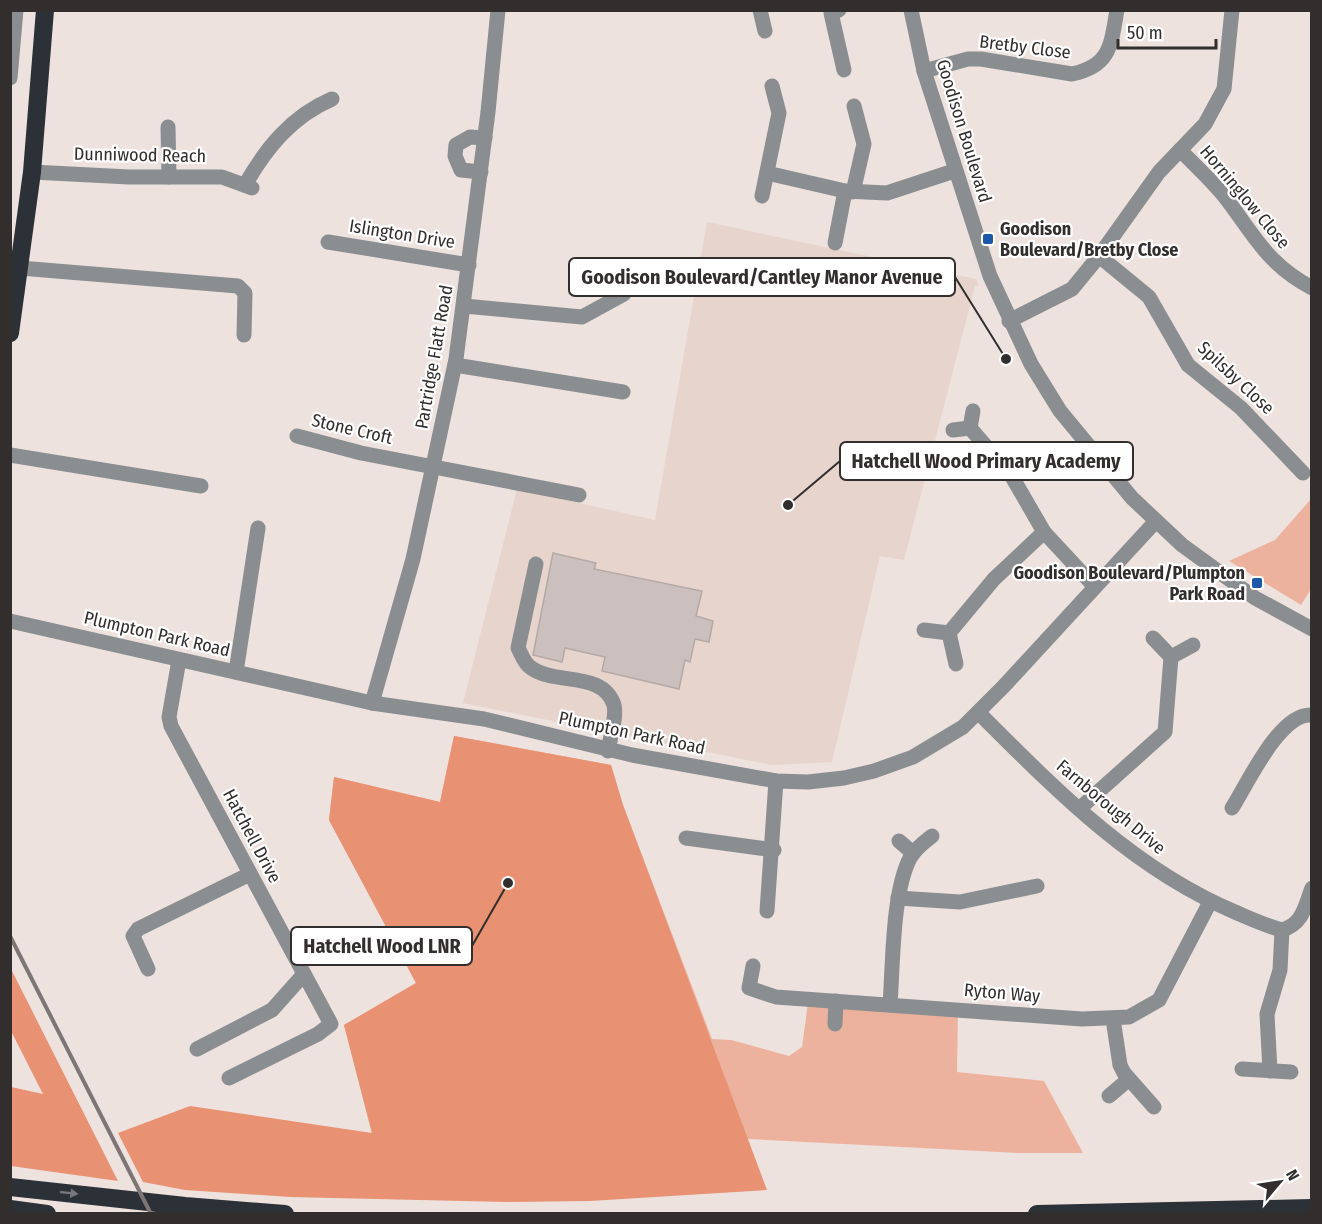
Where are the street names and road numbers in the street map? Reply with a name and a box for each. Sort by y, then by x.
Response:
street label: Bretby Close [978,30,1072,64]
street label: Goodison Boulevard [932,57,996,205]
street label: Horninglow Close [1195,141,1295,253]
street label: Dunniwood Reach [74,143,206,167]
street label: Islington Drive [348,215,456,253]
street label: Partridge Flatt Road [411,283,457,431]
street label: Spilsby Close [1193,337,1279,419]
street label: Stone Croft [310,409,395,449]
street label: Plumpton Park Road [82,607,232,661]
street label: Plumpton Park Road [557,707,707,759]
street label: Farnborough Drive [1052,755,1170,859]
street label: Hatchell Drive [218,785,286,887]
street label: Ryton Way [963,979,1041,1007]

